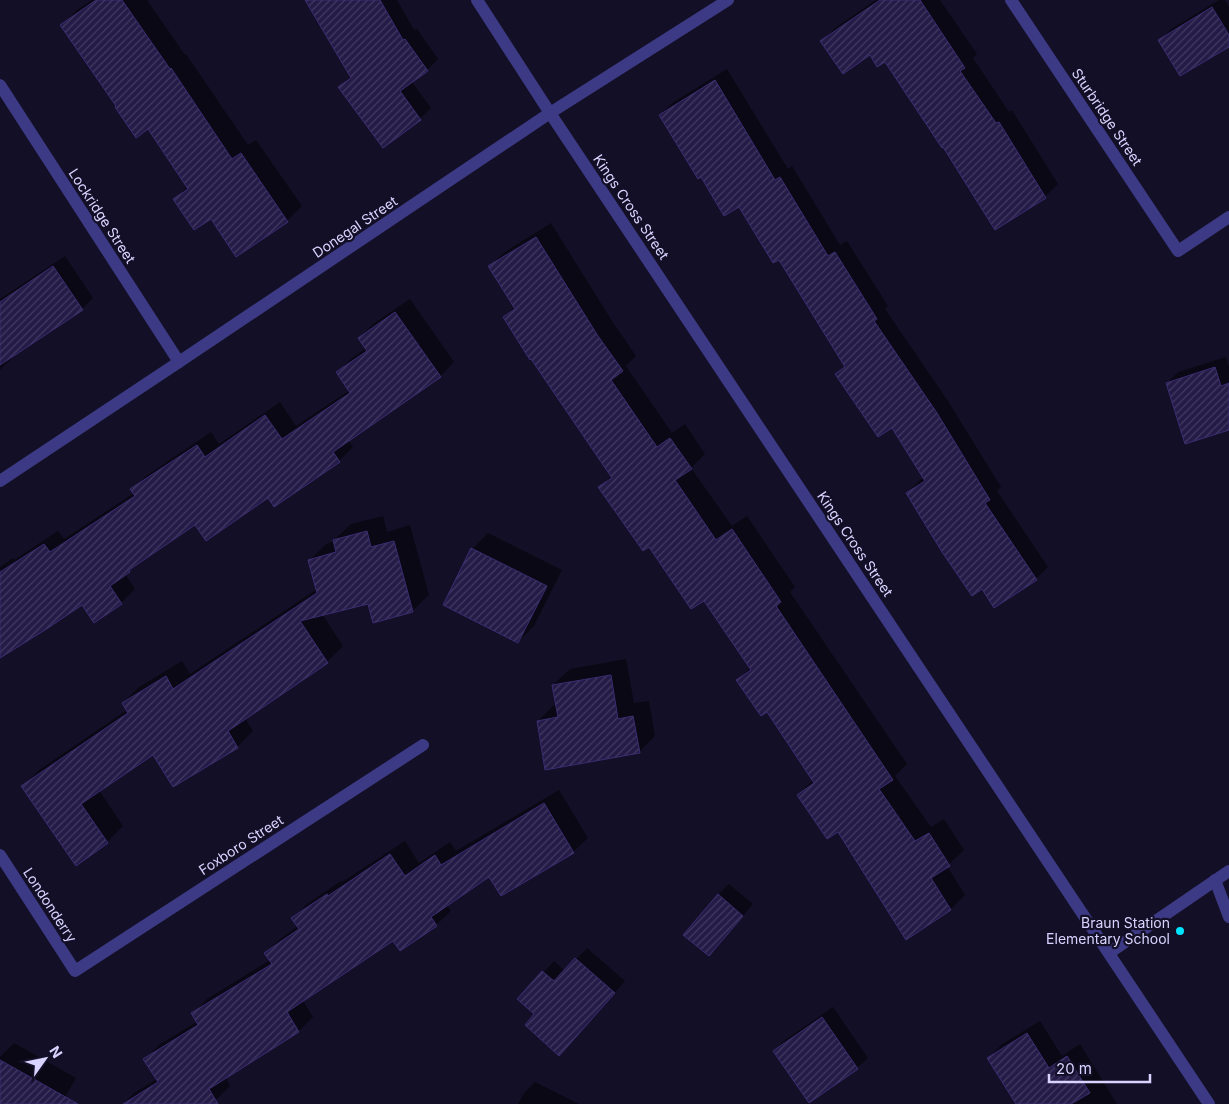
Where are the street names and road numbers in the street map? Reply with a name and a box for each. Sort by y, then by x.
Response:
street label: Sturbridge Street [1069,65,1146,169]
street label: Kings Cross Street [590,151,673,263]
street label: Lockridge Street [65,165,140,267]
street label: Donegal Street [309,192,401,261]
street label: Kings Cross Street [814,488,897,600]
street label: Foxboro Street [195,811,286,878]
street label: Londonderry [20,864,81,945]

